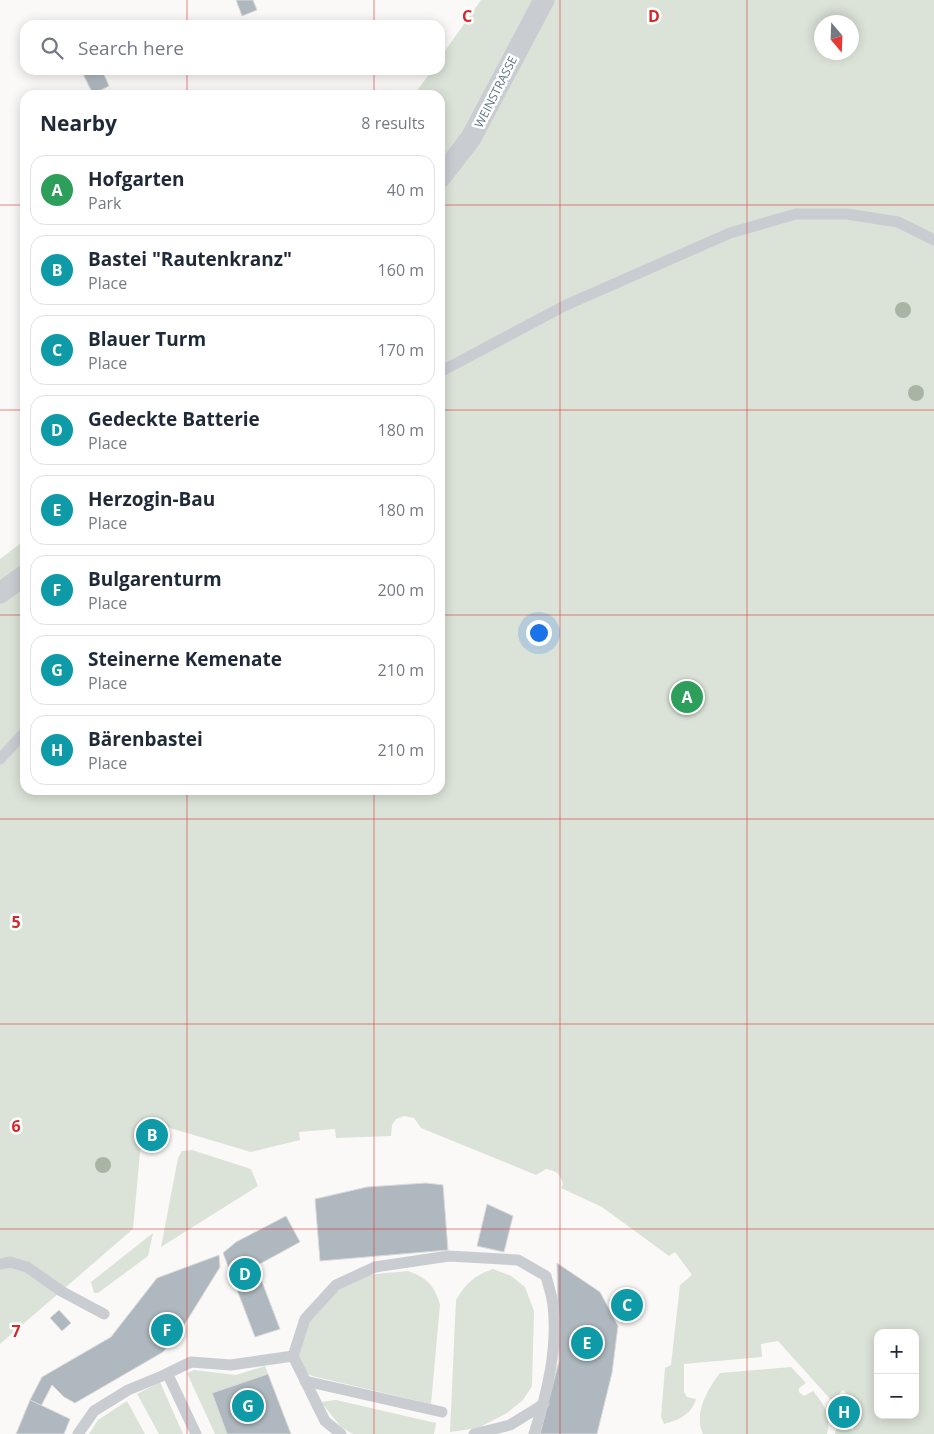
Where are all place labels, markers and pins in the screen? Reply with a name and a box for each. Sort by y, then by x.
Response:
pin: A [671,678,703,716]
pin: B [136,1116,168,1154]
pin: D [229,1255,261,1293]
pin: C [611,1286,643,1324]
pin: F [151,1311,183,1349]
pin: E [571,1324,603,1362]
pin: G [232,1387,264,1425]
pin: H [828,1393,860,1431]

